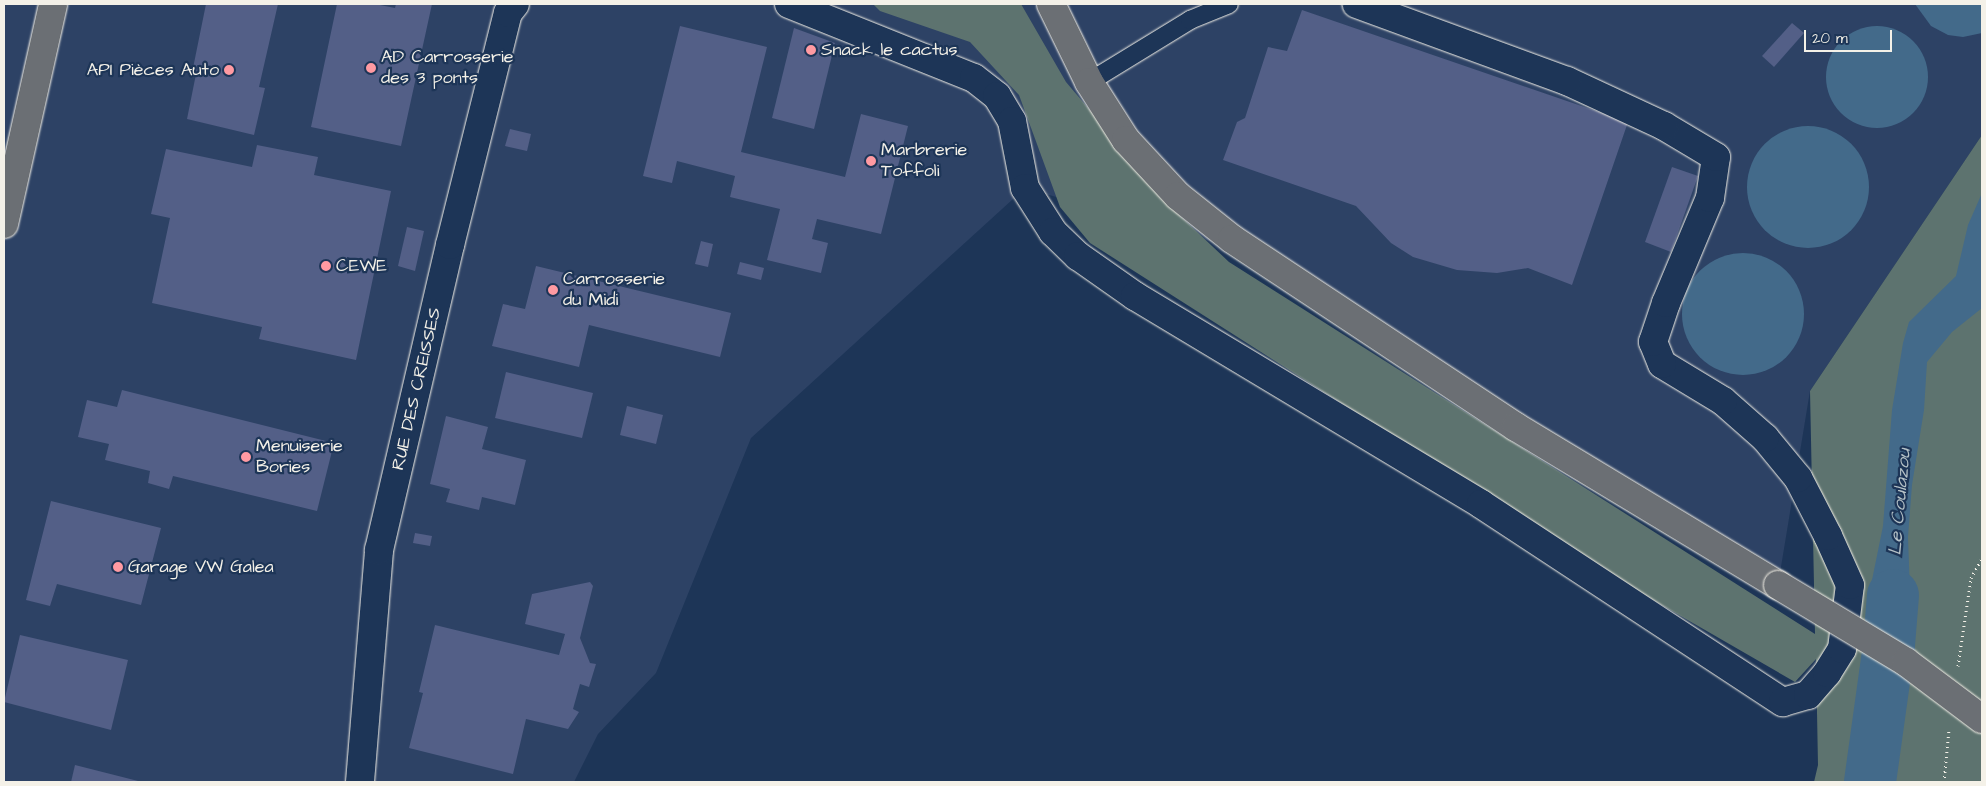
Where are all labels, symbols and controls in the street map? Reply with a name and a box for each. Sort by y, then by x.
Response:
scale bar [1806,20,1894,52]
text: 20 m [1812,28,1848,49]
place label: Snack le cactus [821,39,958,61]
marker: Snack le cactus [805,44,817,56]
place label: AD Carrosserie des 3 ponts [381,47,514,90]
place label: API Pièces Auto [87,59,219,81]
marker: AD Carrosserie des 3 ponts [365,62,377,74]
marker: API Pièces Auto [223,64,235,76]
place label: Marbrerie Toffoli [881,140,967,182]
marker: Marbrerie Toffoli [865,155,877,167]
place label: CEWE [336,255,387,277]
marker: CEWE [320,260,332,272]
place label: Carrosserie du Midi [563,269,665,312]
marker: Carrosserie du Midi [547,284,559,296]
street label: RUE DES CREISSES [388,306,446,472]
place label: Menuiserie Bories [256,436,343,478]
water label: Le Coulazou [1884,448,1916,556]
marker: Menuiserie Bories [240,451,252,463]
place label: Garage VW Galea [128,556,274,578]
marker: Garage VW Galea [112,561,124,573]

